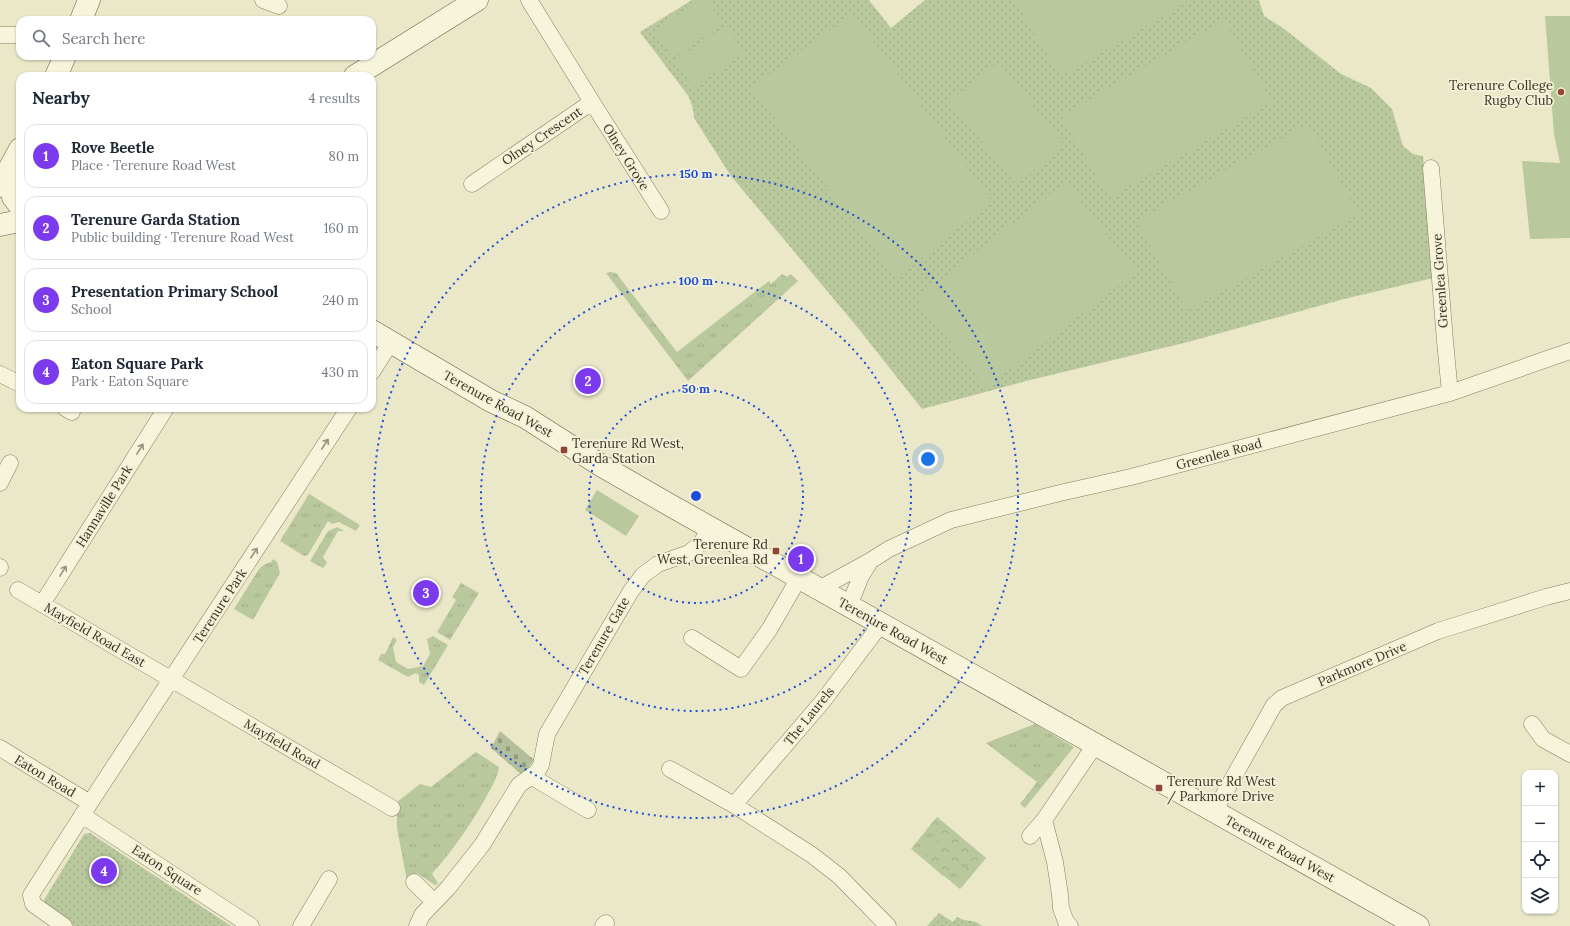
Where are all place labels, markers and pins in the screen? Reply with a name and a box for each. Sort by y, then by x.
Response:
place label: Terenure College Rugby Club [1449,77,1553,109]
marker: Terenure College Rugby Club [1556,87,1566,97]
pin: 2 [575,366,601,396]
place label: Terenure Rd West, Garda Station [572,435,684,467]
marker: Terenure Rd West, Garda Station [559,445,569,455]
centre of rings [689,489,703,503]
place label: Terenure Rd West, Greenlea Rd [657,536,768,568]
pin: 1 [788,544,814,574]
marker: Terenure Rd West, Greenlea Rd [771,546,781,556]
pin: 3 [413,578,439,608]
place label: Terenure Rd West / Parkmore Drive [1167,773,1276,805]
marker: Terenure Rd West / Parkmore Drive [1154,783,1164,793]
pin: 4 [91,856,117,886]

